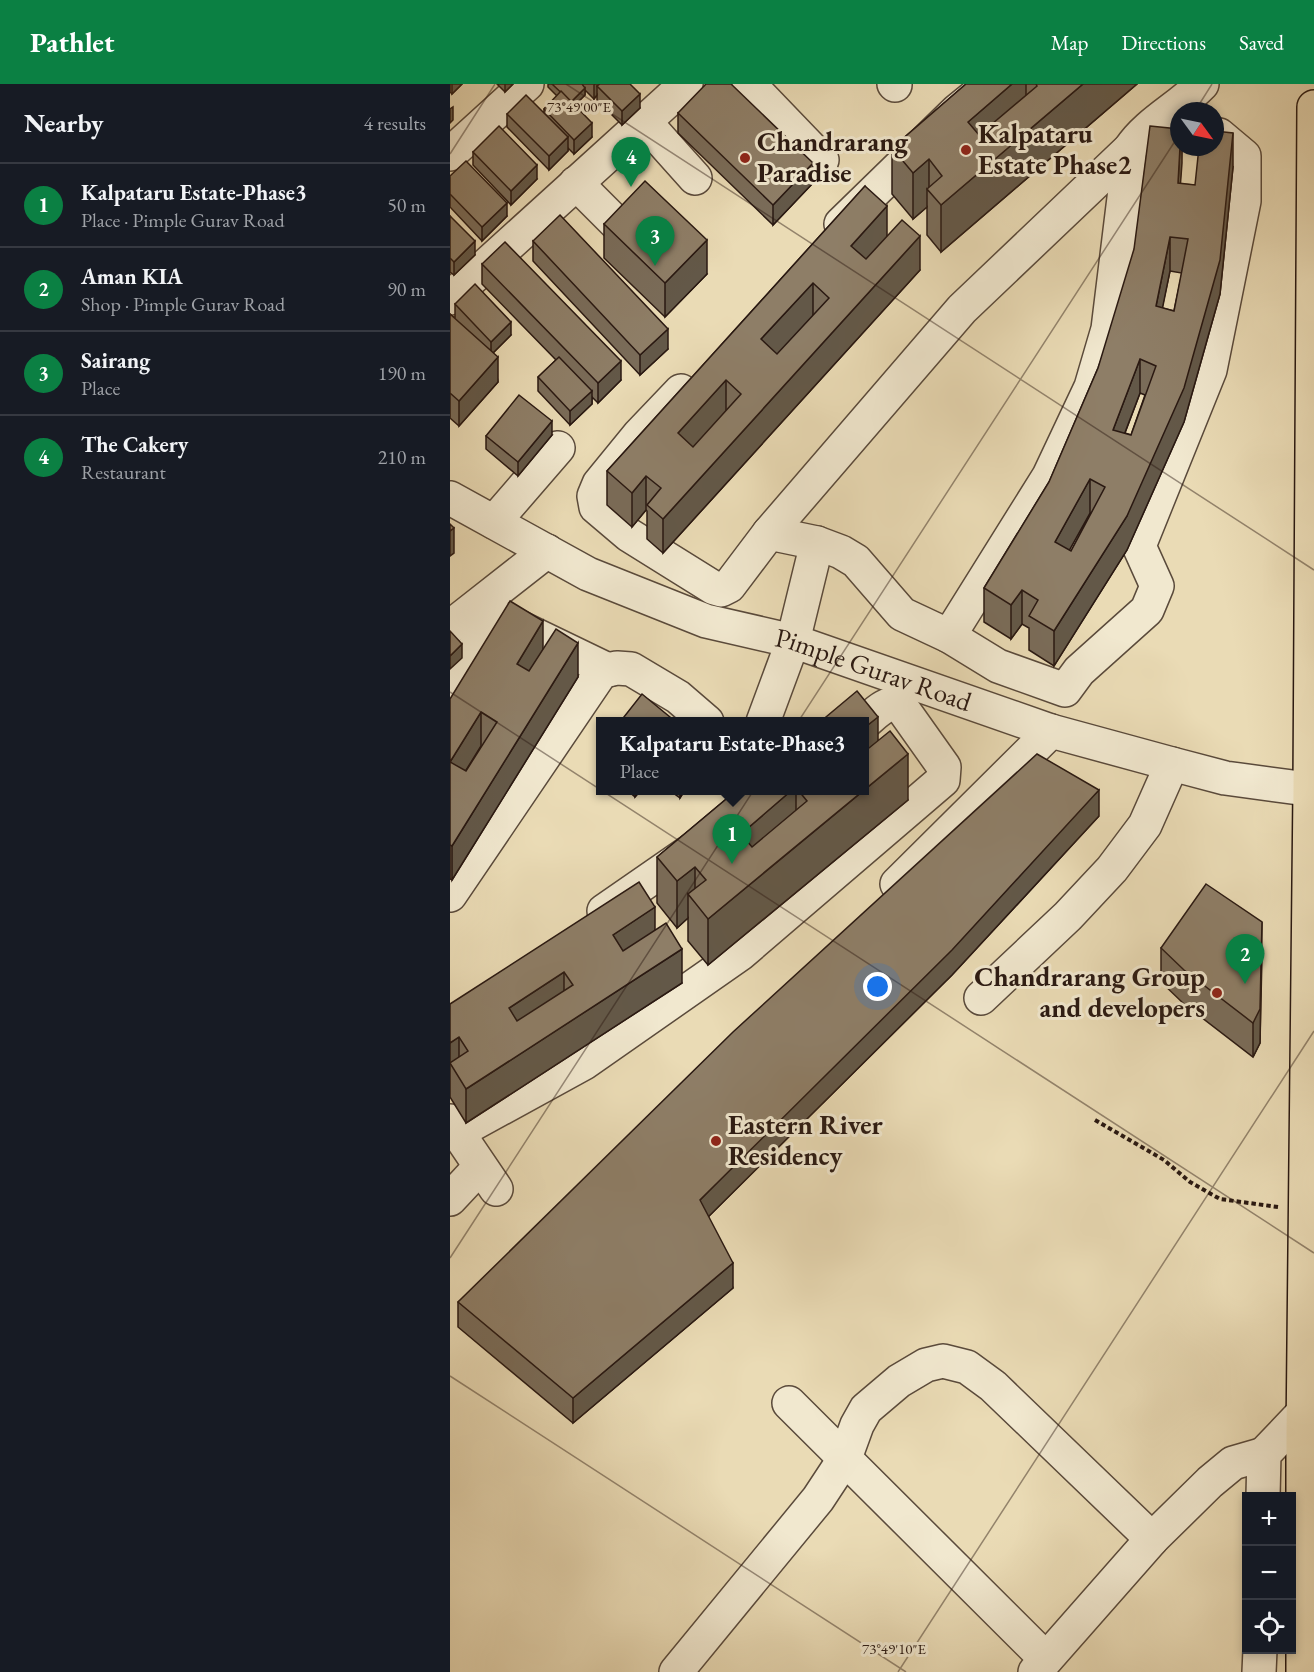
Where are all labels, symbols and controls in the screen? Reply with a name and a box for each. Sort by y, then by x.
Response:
text: Pathlet [30,24,114,60]
text: Map [1051,29,1088,56]
text: Directions [1121,29,1206,56]
text: Saved [1239,29,1284,56]
text: 73°49'00"E [547,97,612,116]
north arrow [1170,102,1224,156]
text: Nearby [24,106,104,140]
text: 4 results [363,110,426,136]
place label: Kalpataru Estate Phase2 [978,116,1132,182]
place label: Chandrarang Paradise [757,124,909,190]
pin: 4 [612,138,651,187]
marker: Kalpataru Estate Phase2 [959,143,973,157]
marker: Chandrarang Paradise [738,151,752,165]
text: Kalpataru Estate-Phase3 [81,178,307,207]
text: 1 [38,192,49,218]
text: 50 m [387,192,426,218]
text: Place · Pimple Gurav Road [81,207,285,233]
pin: 3 [636,216,674,266]
text: Aman KIA [81,262,183,291]
text: 2 [38,276,49,302]
text: 90 m [387,276,426,302]
text: Shop · Pimple Gurav Road [81,291,285,317]
text: Sairang [81,346,150,375]
text: 3 [38,360,49,386]
text: 190 m [378,360,426,386]
text: Place [81,375,120,401]
text: The Cakery [81,430,188,459]
text: 4 [38,444,49,470]
text: 210 m [378,444,426,470]
text: Restaurant [81,459,166,485]
street label: Pimple Gurav Road [772,620,977,719]
popup [596,717,869,795]
text: Kalpataru Estate-Phase3 [620,729,845,758]
text: Place [620,758,659,784]
pin: 1 [712,814,752,864]
pin: 2 [1226,934,1264,984]
place label: Chandrarang Group and developers [974,959,1205,1025]
your location [863,972,892,1001]
marker: Chandrarang Group and developers [1210,986,1224,1000]
place label: Eastern River Residency [728,1107,884,1173]
marker: Eastern River Residency [709,1134,723,1148]
map controls [1242,1492,1296,1654]
button: + [1242,1492,1296,1546]
button: − [1242,1546,1296,1600]
button: locate [1242,1600,1296,1654]
text: 73°49'10"E [862,1639,927,1658]

